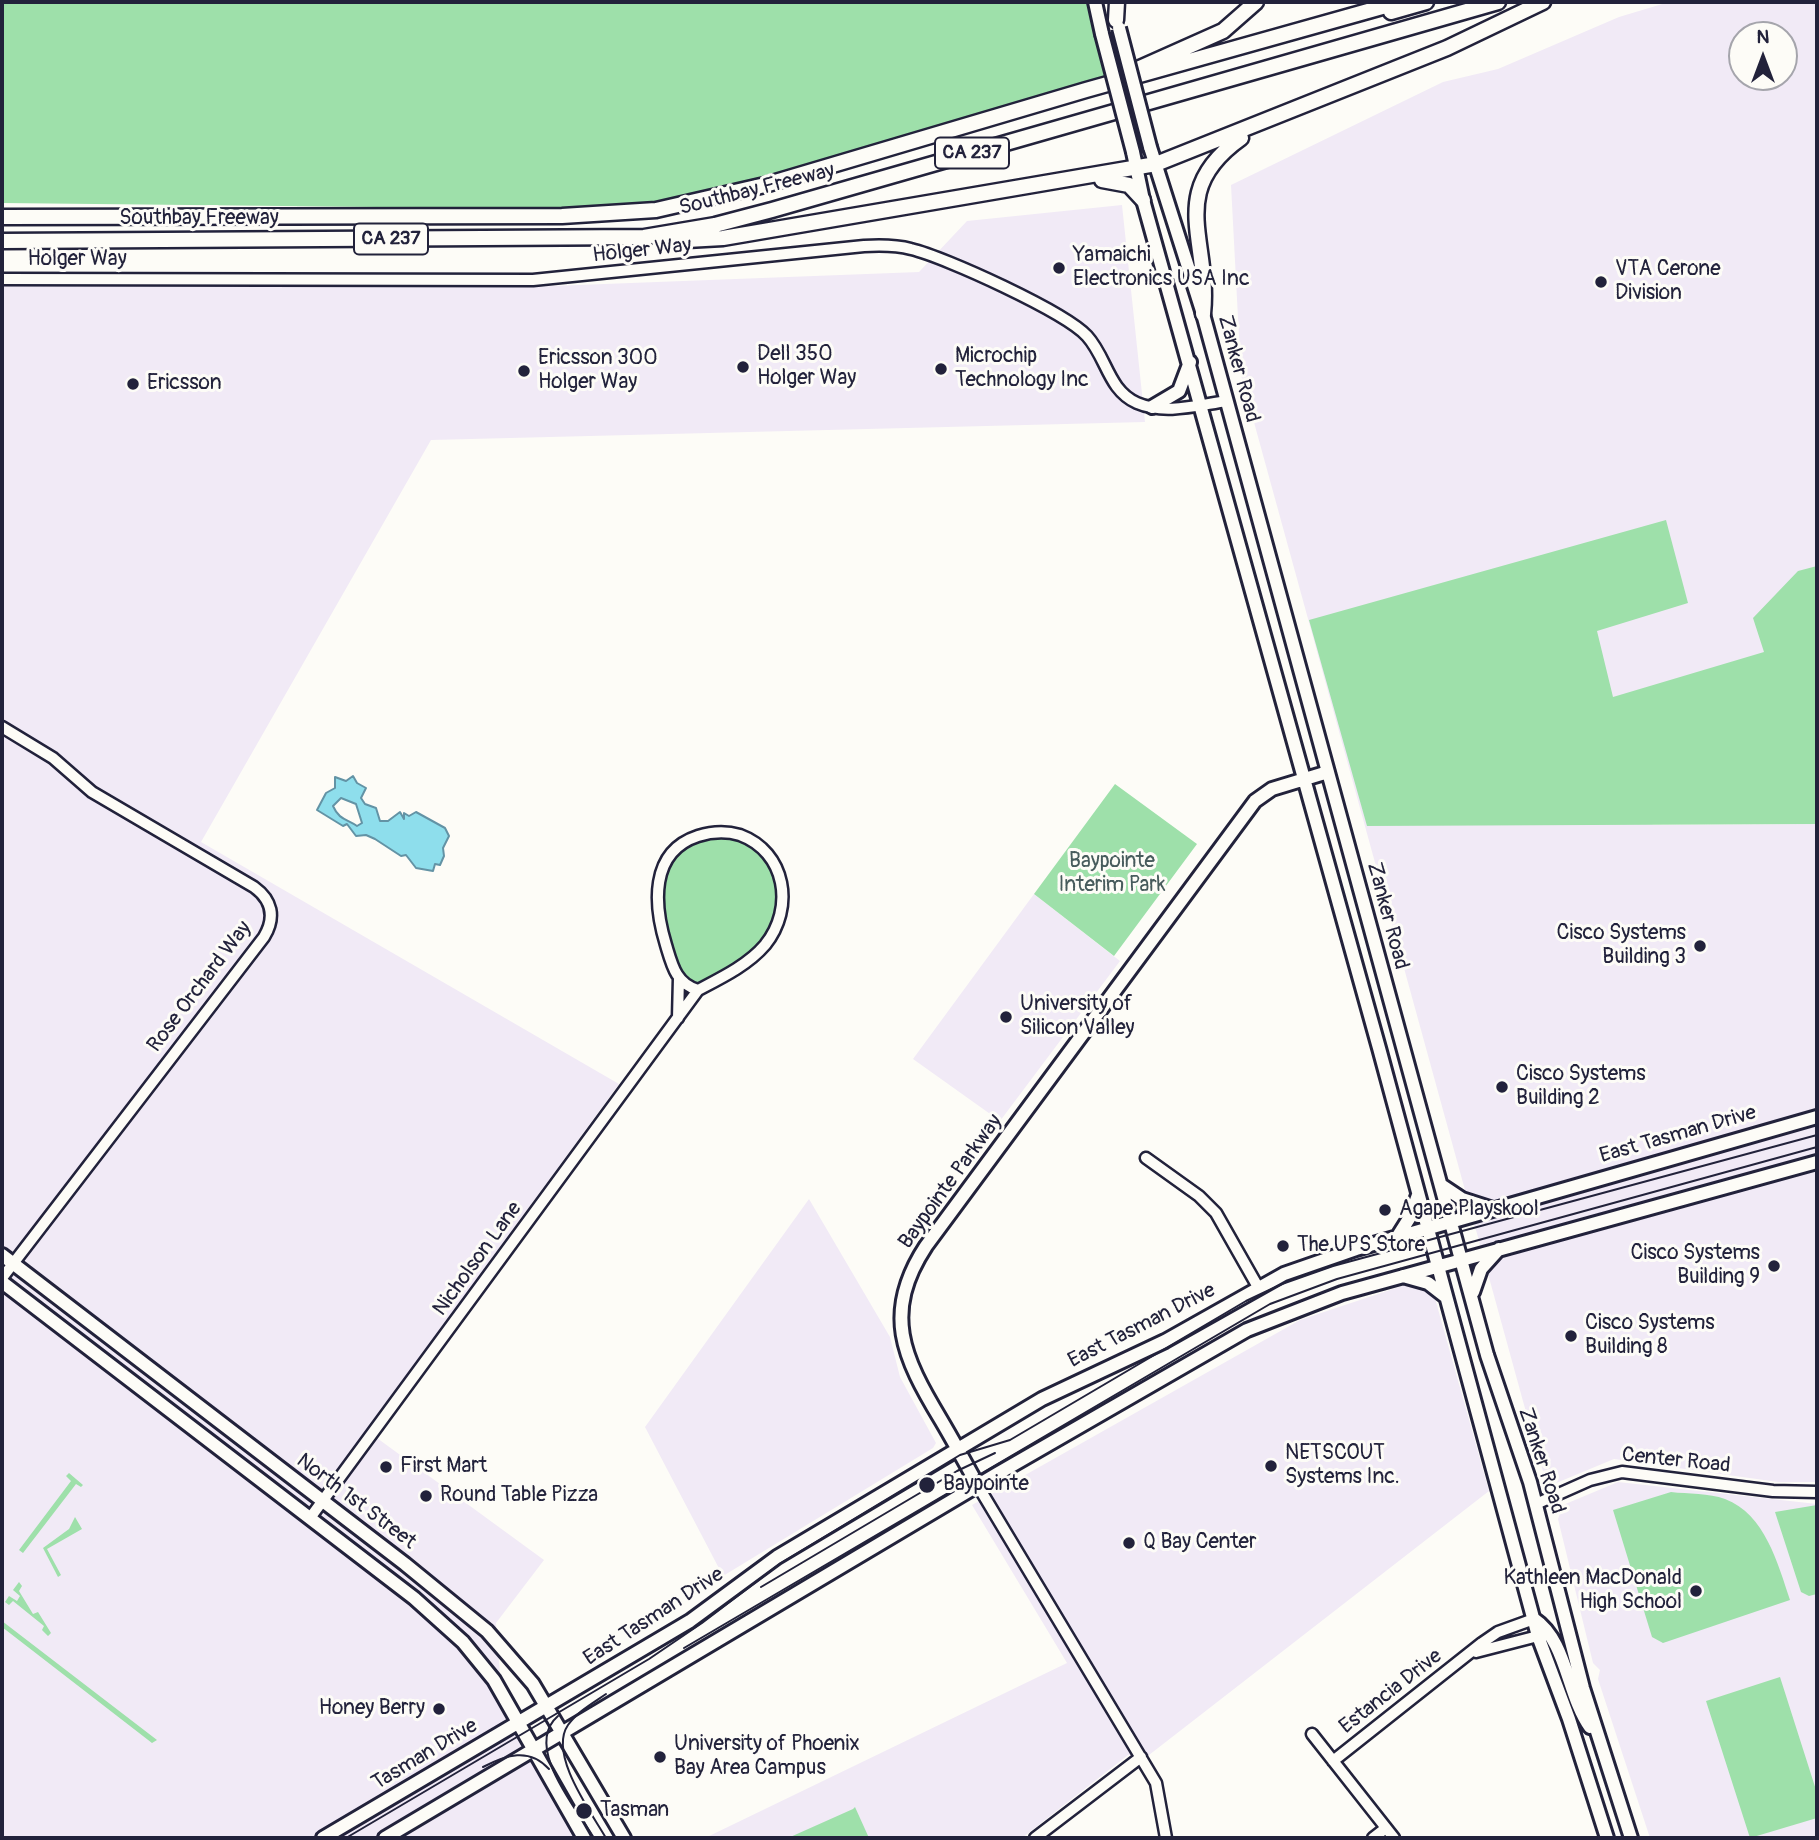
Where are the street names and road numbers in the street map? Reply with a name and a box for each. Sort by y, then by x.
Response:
road number: CA 237 [935,138,1009,168]
street label: Southbay Freeway [677,159,837,221]
street label: Southbay Freeway [119,206,279,232]
road number: CA 237 [354,224,428,255]
street label: Holger Way [591,233,693,269]
street label: Holger Way [27,247,127,273]
street label: Zanker Road [1212,313,1264,425]
street label: Zanker Road [1361,860,1413,972]
street label: Rose Orchard Way [143,917,257,1057]
street label: East Tasman Drive [1597,1101,1759,1169]
street label: Baypointe Parkway [894,1110,1008,1254]
street label: Nicholson Lane [428,1197,528,1321]
street label: East Tasman Drive [1064,1278,1220,1374]
street label: Zanker Road [1512,1405,1570,1517]
street label: Center Road [1621,1443,1731,1479]
street label: North 1st Street [291,1449,421,1555]
street label: East Tasman Drive [579,1562,729,1672]
street label: Estancia Drive [1335,1644,1447,1740]
street label: Tasman Drive [368,1714,482,1796]

